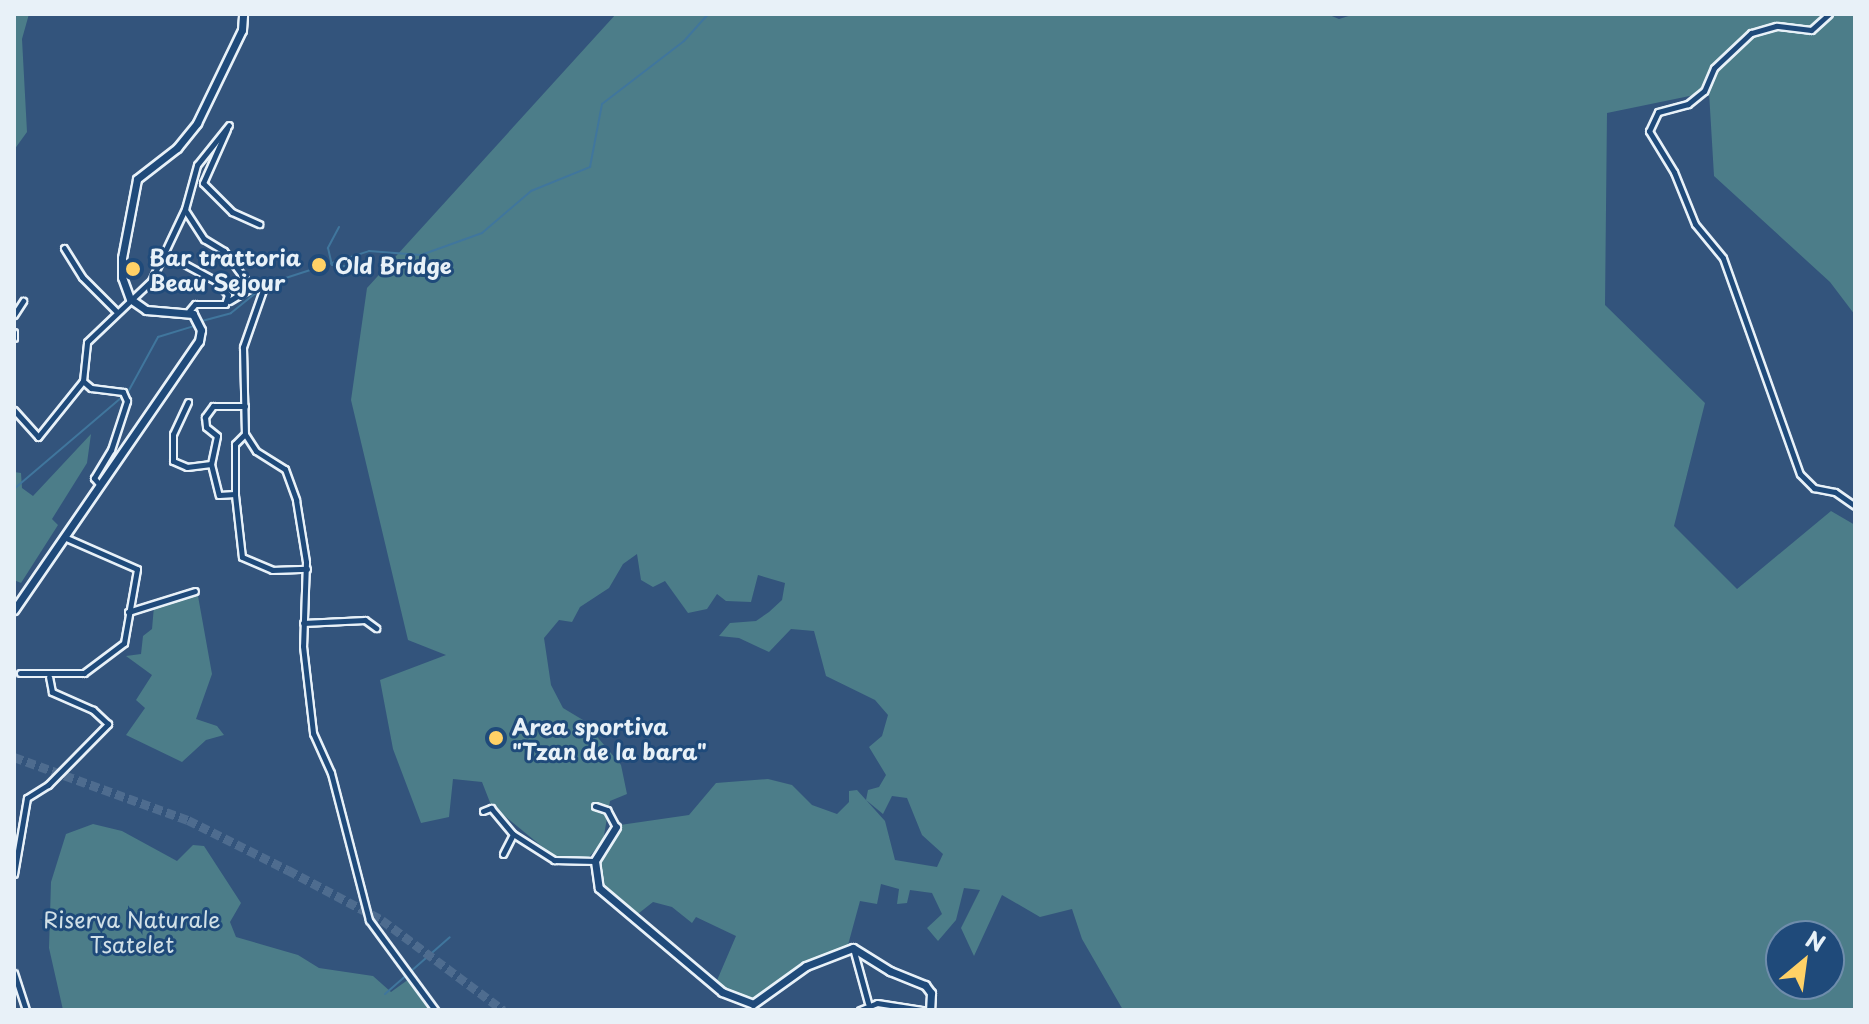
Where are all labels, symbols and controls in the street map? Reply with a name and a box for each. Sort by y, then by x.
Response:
place label: Bar trattoria Beau Sejour [149,243,300,294]
place label: Old Bridge [335,252,454,278]
marker: Old Bridge [310,256,328,274]
marker: Bar trattoria Beau Sejour [124,260,142,278]
place label: Area sportiva "Tzan de la bara" [512,712,707,764]
marker: Area sportiva "Tzan de la bara" [487,729,505,747]
park label: Riserva Naturale Tsatelet [43,905,221,956]
north arrow [1765,920,1845,1000]
text: N [1800,922,1832,959]

